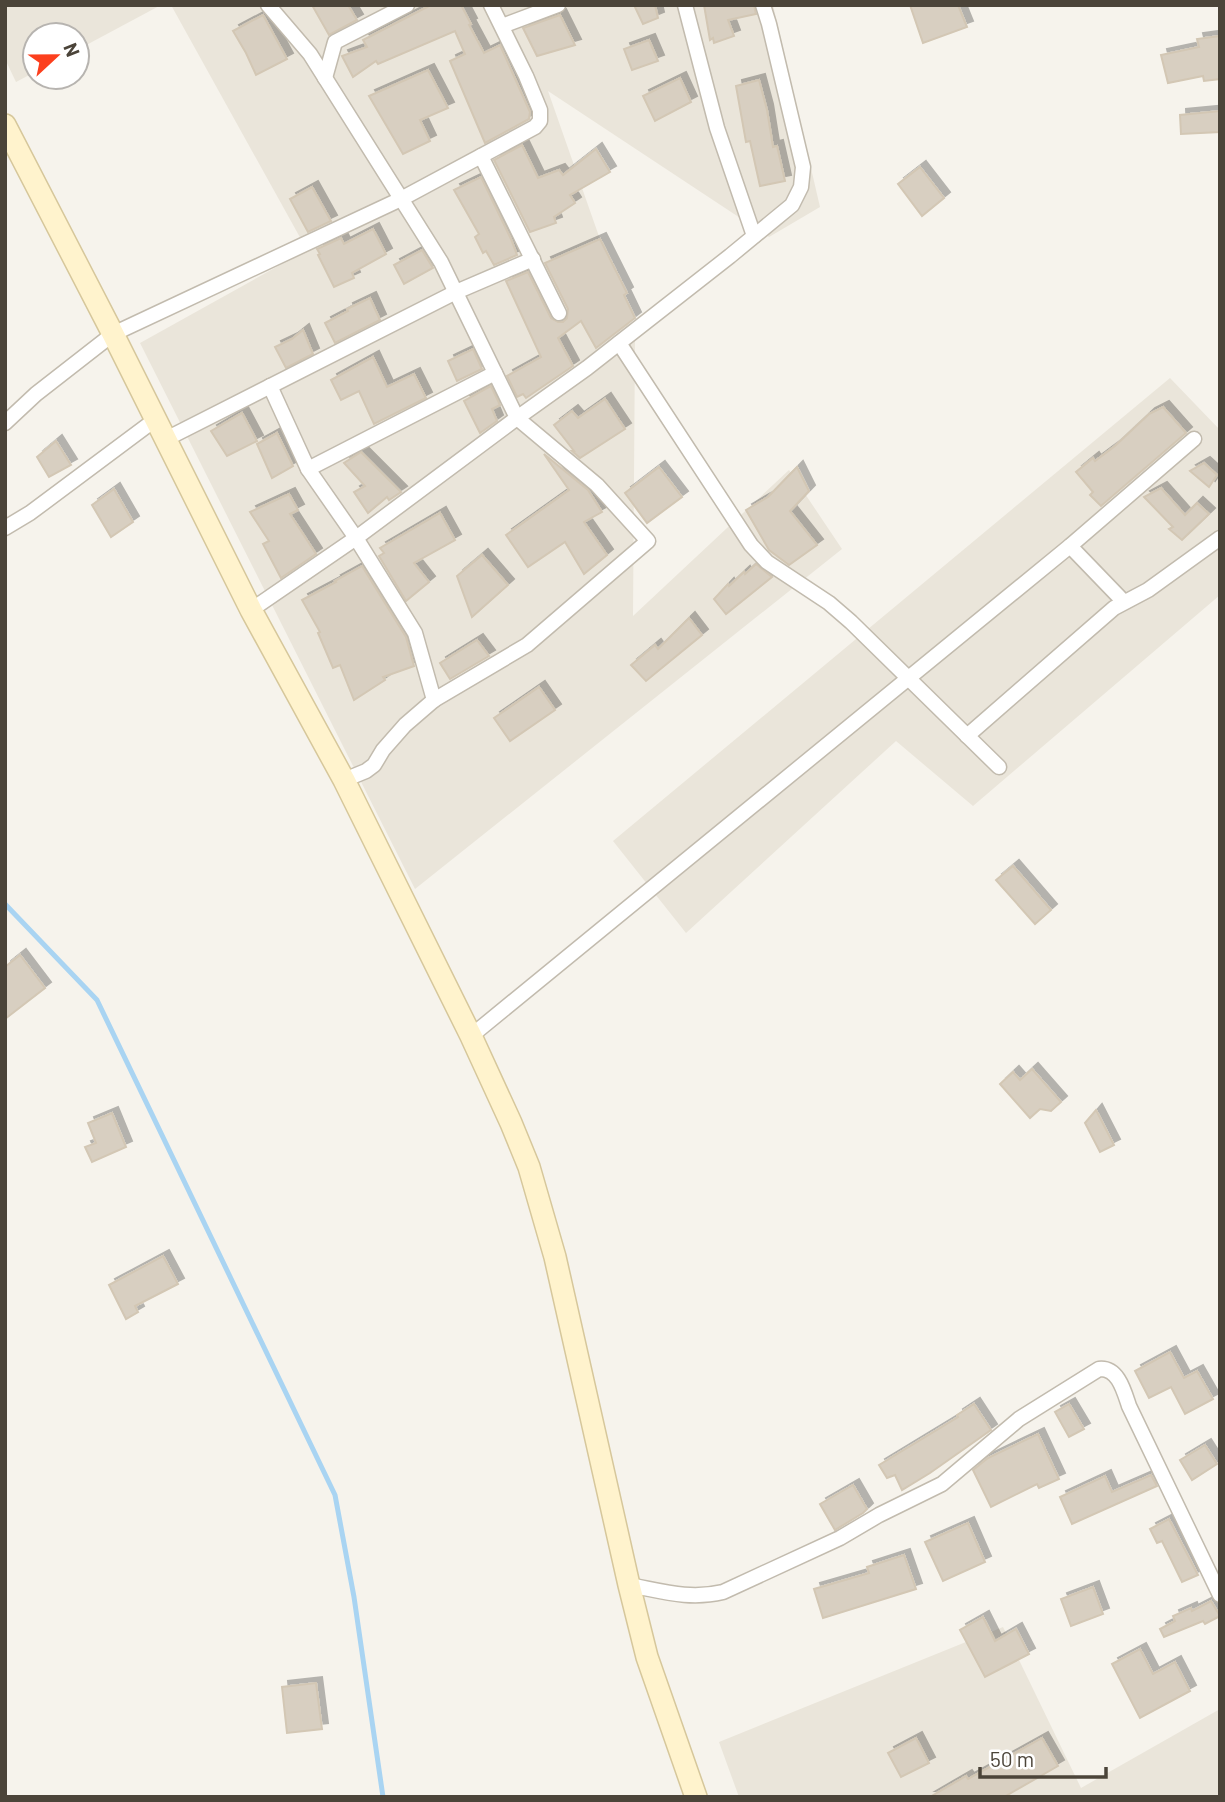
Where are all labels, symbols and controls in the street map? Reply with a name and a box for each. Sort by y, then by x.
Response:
north arrow [21,21,91,91]
text: N [59,39,85,60]
scale bar [980,1736,1106,1780]
text: 50 m [990,1746,1034,1771]

